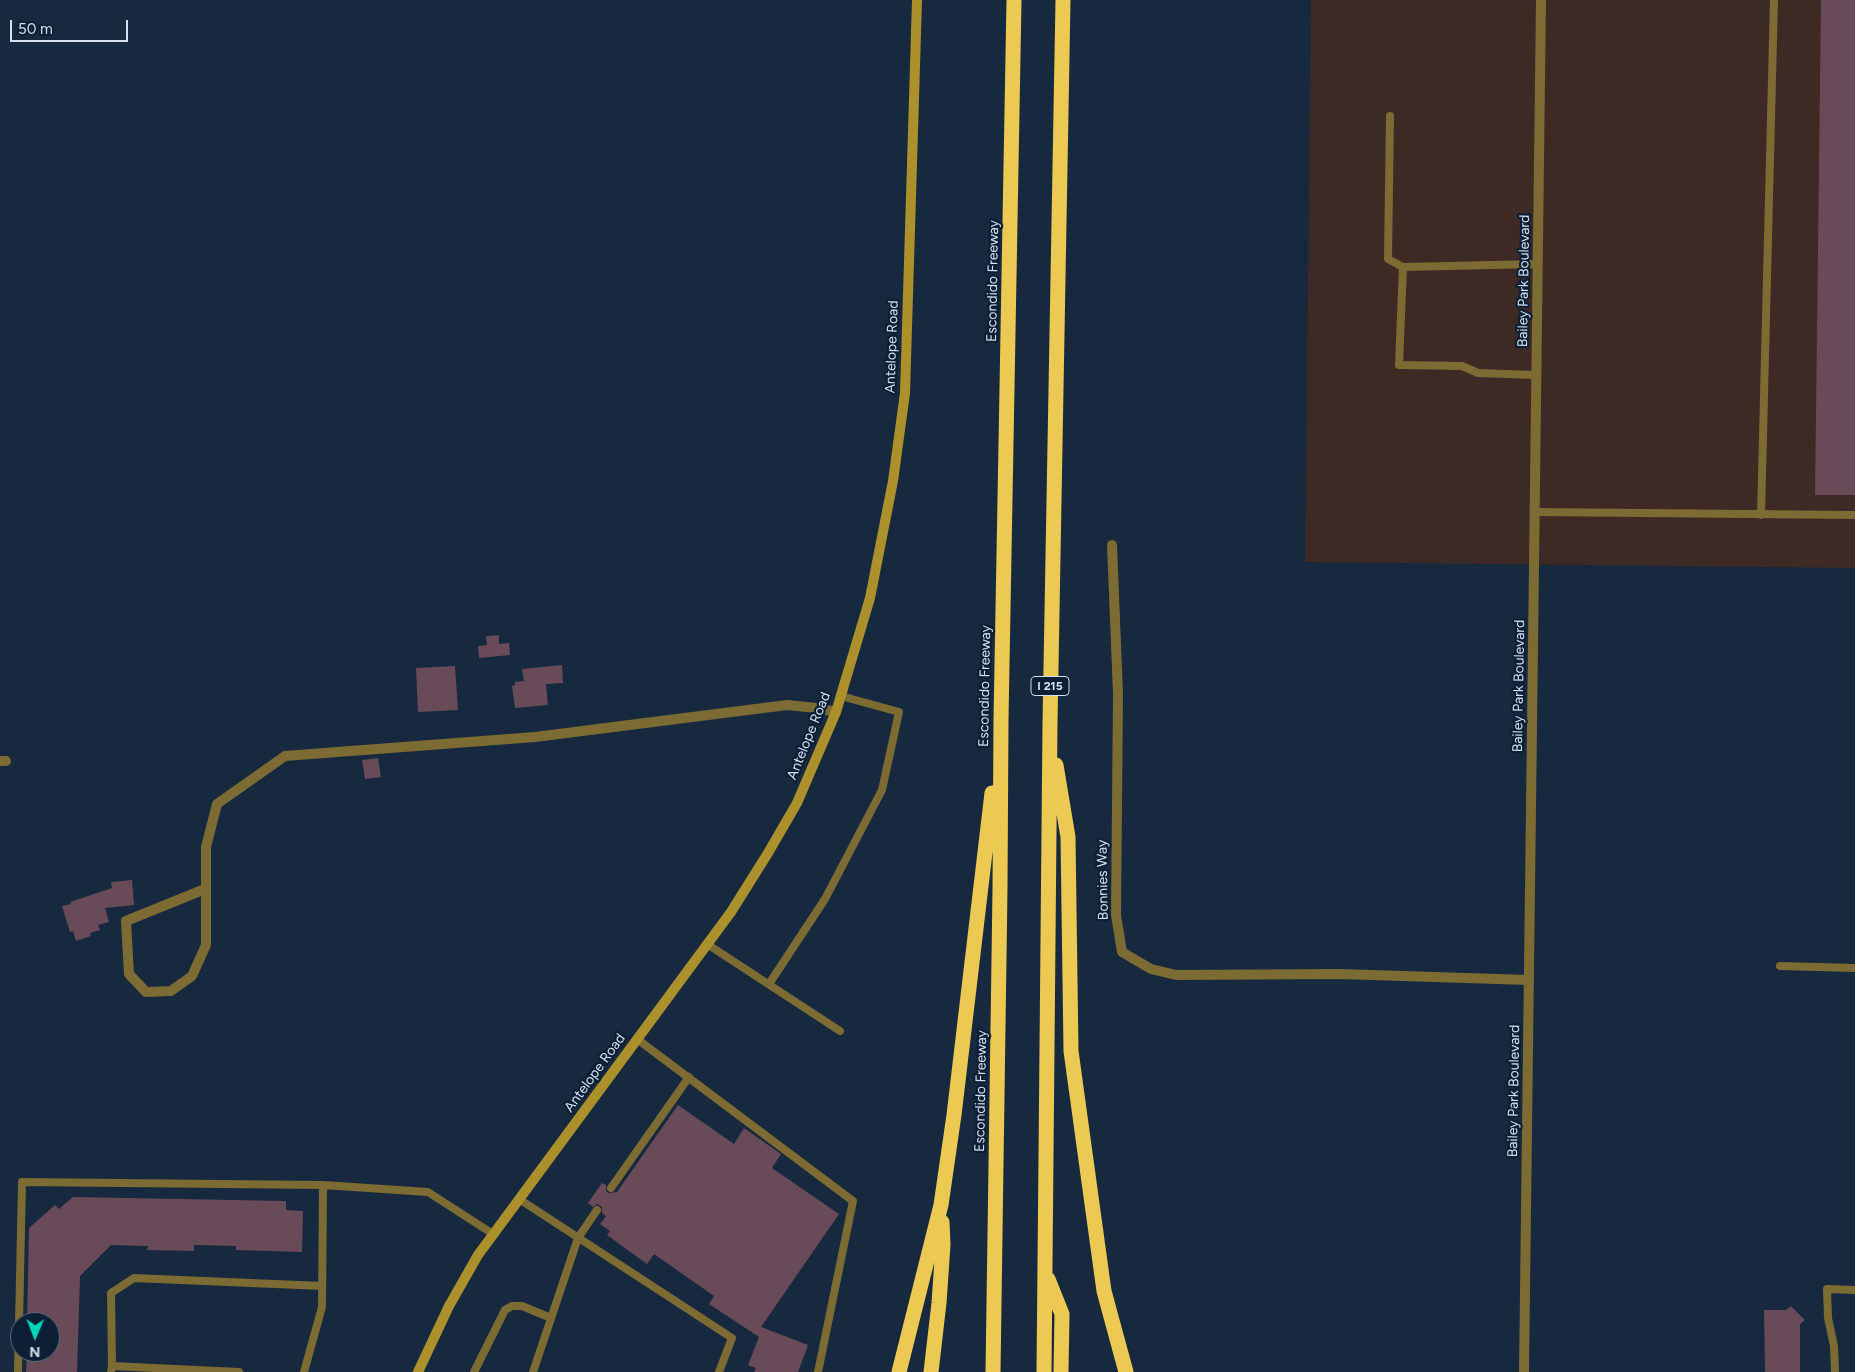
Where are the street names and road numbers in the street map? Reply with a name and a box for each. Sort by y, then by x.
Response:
street label: Bailey Park Boulevard [1514,215,1534,347]
street label: Escondido Freeway [984,220,1002,342]
street label: Antelope Road [882,300,902,394]
street label: Bailey Park Boulevard [1509,620,1529,752]
street label: Escondido Freeway [976,625,994,747]
road number: I 215 [1031,676,1069,696]
street label: Antelope Road [784,690,834,782]
street label: Bonnies Way [1094,840,1112,920]
street label: Bailey Park Boulevard [1504,1025,1524,1157]
street label: Antelope Road [561,1030,629,1116]
street label: Escondido Freeway [972,1030,990,1152]

